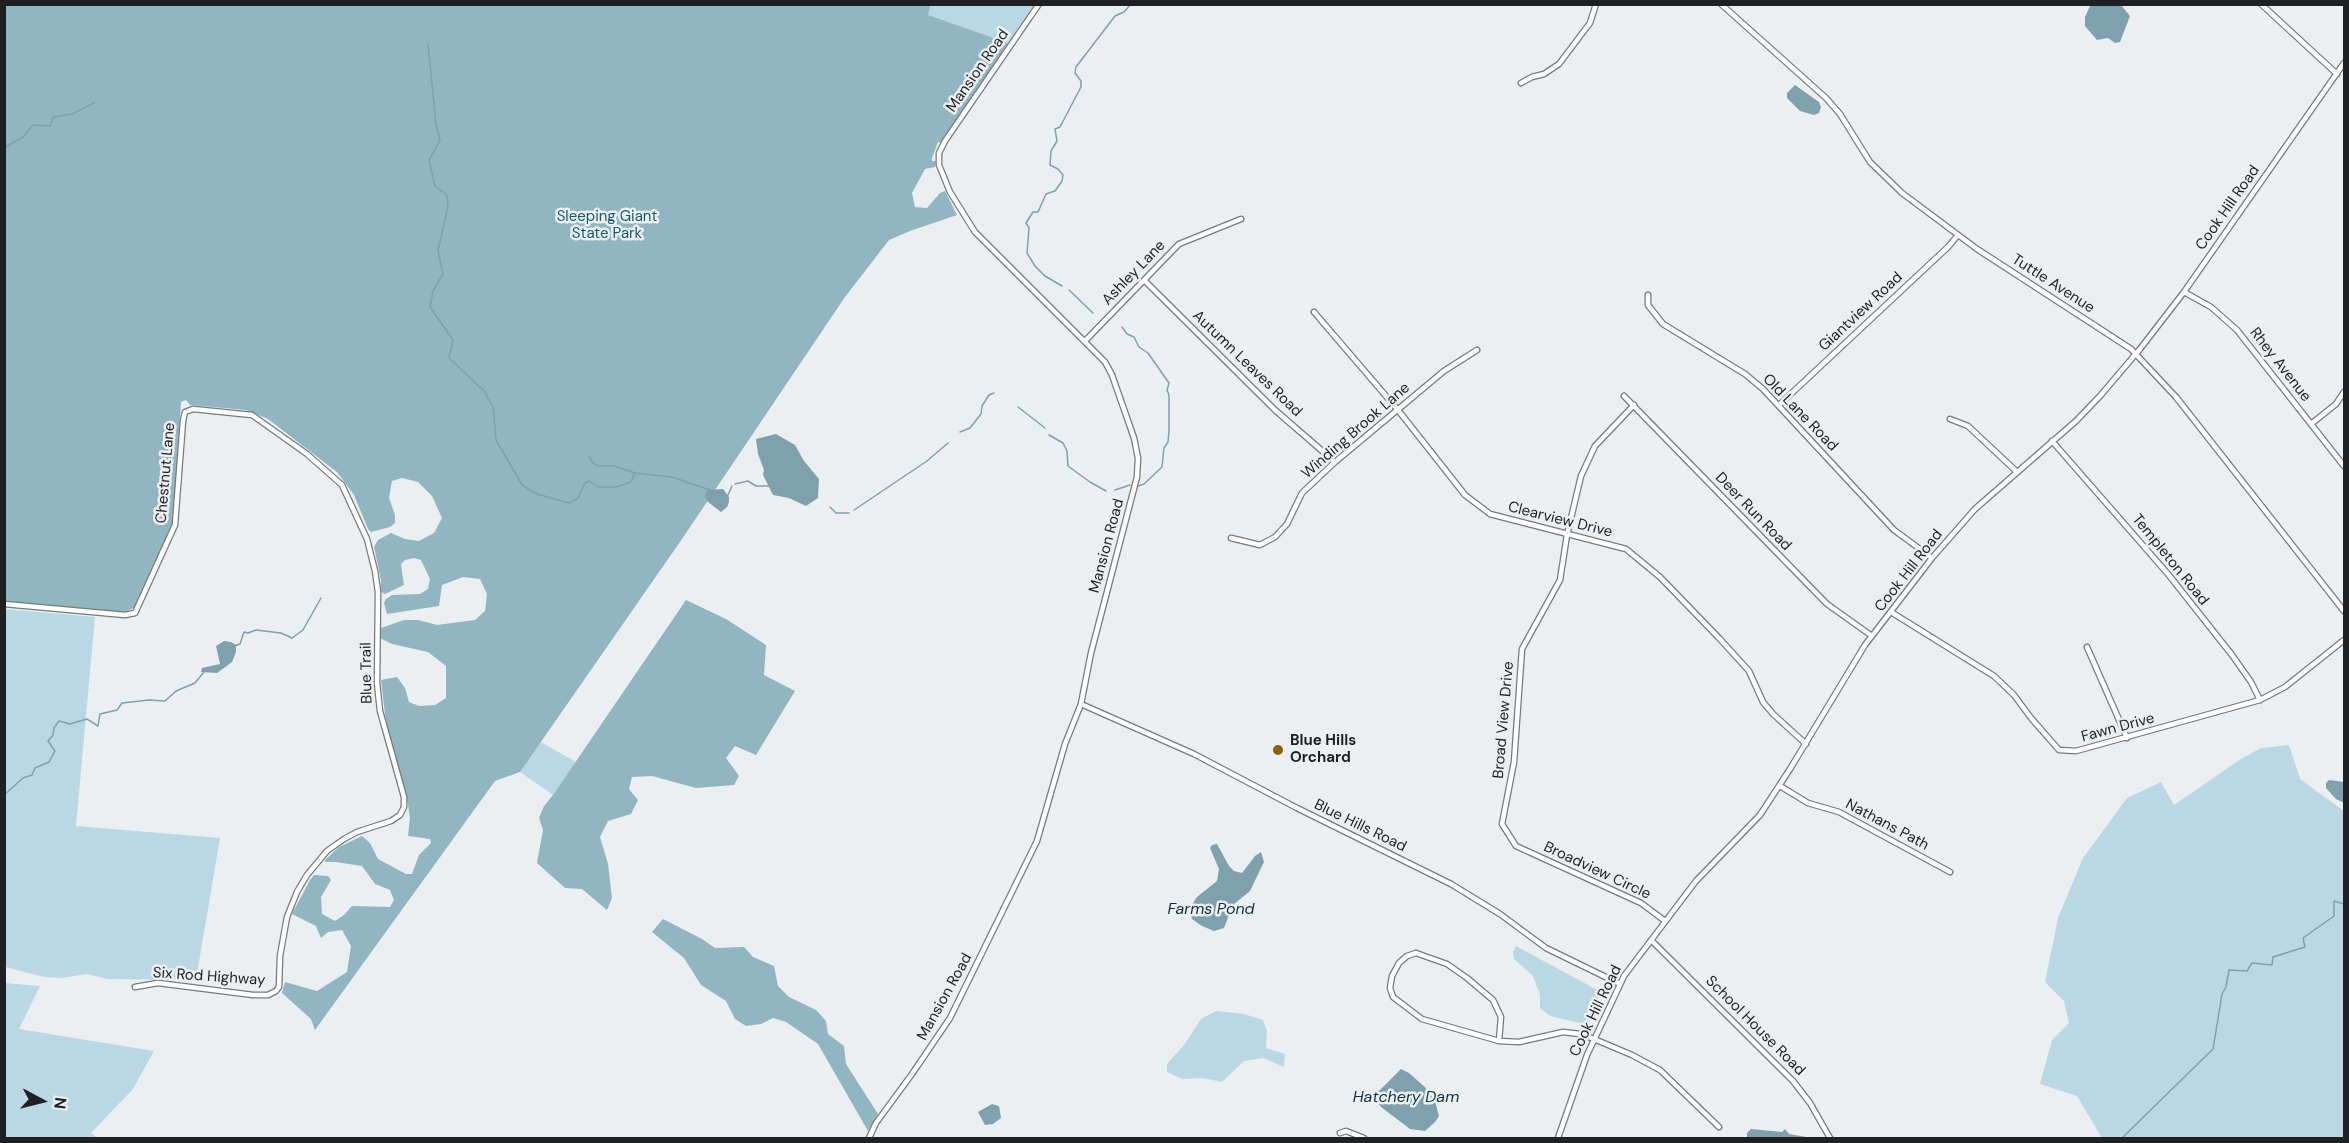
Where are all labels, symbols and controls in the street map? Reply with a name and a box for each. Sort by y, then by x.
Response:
street label: Mansion Road [943,26,1013,116]
street label: Cook Hill Road [2192,162,2264,254]
park label: Sleeping Giant State Park [557,208,657,243]
street label: Ashley Lane [1099,237,1169,309]
street label: Tuttle Avenue [2008,251,2098,317]
street label: Giantview Road [1815,269,1907,355]
street label: Autumn Leaves Road [1188,307,1306,421]
street label: Rhey Avenue [2245,324,2315,406]
street label: Old Lane Road [1759,371,1841,455]
street label: Winding Brook Lane [1298,379,1414,483]
street label: Chestnut Lane [153,422,179,524]
street label: Deer Run Road [1711,469,1795,555]
street label: Mansion Road [1086,497,1128,595]
street label: Clearview Drive [1506,498,1614,542]
street label: Templeton Road [2128,511,2212,609]
street label: Cook Hill Road [1871,526,1947,616]
street label: Blue Trail [357,642,377,704]
street label: Broad View Drive [1490,661,1518,779]
street label: Fawn Drive [2079,710,2157,746]
place label: Blue Hills Orchard [1290,732,1356,767]
marker: Blue Hills Orchard [1271,743,1285,757]
street label: Nathans Path [1842,795,1932,855]
street label: Blue Hills Road [1311,796,1409,856]
street label: Broadview Circle [1541,838,1653,904]
water label: Farms Pond [1167,900,1255,920]
street label: Mansion Road [914,950,976,1044]
street label: Cook Hill Road [1566,962,1626,1060]
street label: Six Rod Highway [152,964,266,990]
street label: School House Road [1701,972,1809,1080]
north arrow [12,1071,72,1131]
water label: Hatchery Dam [1353,1088,1459,1108]
text: N [49,1096,71,1110]

